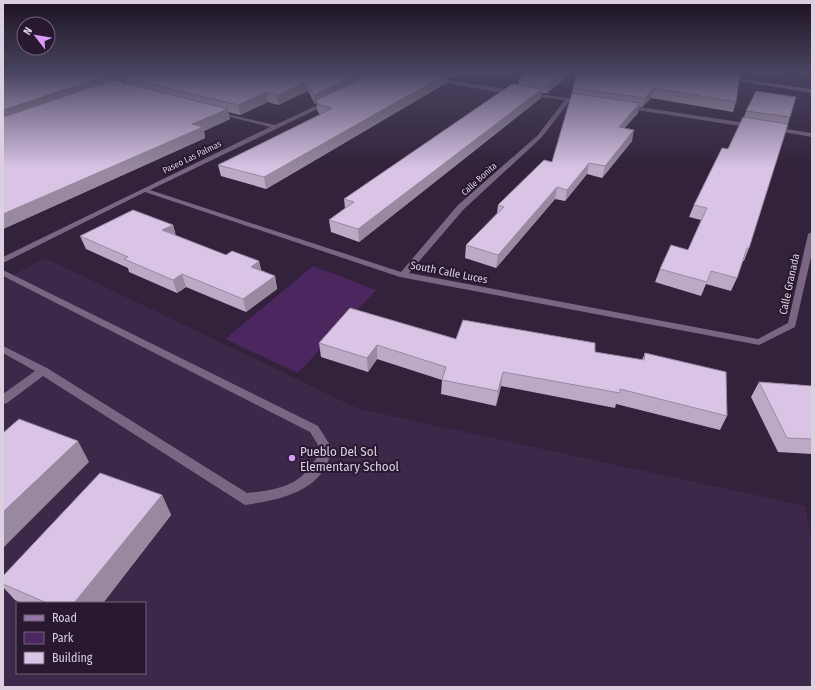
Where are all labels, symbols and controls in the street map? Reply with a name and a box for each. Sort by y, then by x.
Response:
north arrow [16,16,56,56]
text: N [21,25,35,37]
street label: Paseo Las Palmas [161,138,223,176]
street label: Calle Bonita [459,160,499,197]
street label: Calle Granada [777,252,802,316]
street label: South Calle Luces [409,259,489,286]
place label: Pueblo Del Sol Elementary School [300,444,400,474]
marker: Pueblo Del Sol Elementary School [287,453,297,463]
legend [16,602,146,674]
text: Road [52,611,77,625]
text: Park [52,631,74,645]
text: Building [52,651,93,665]

